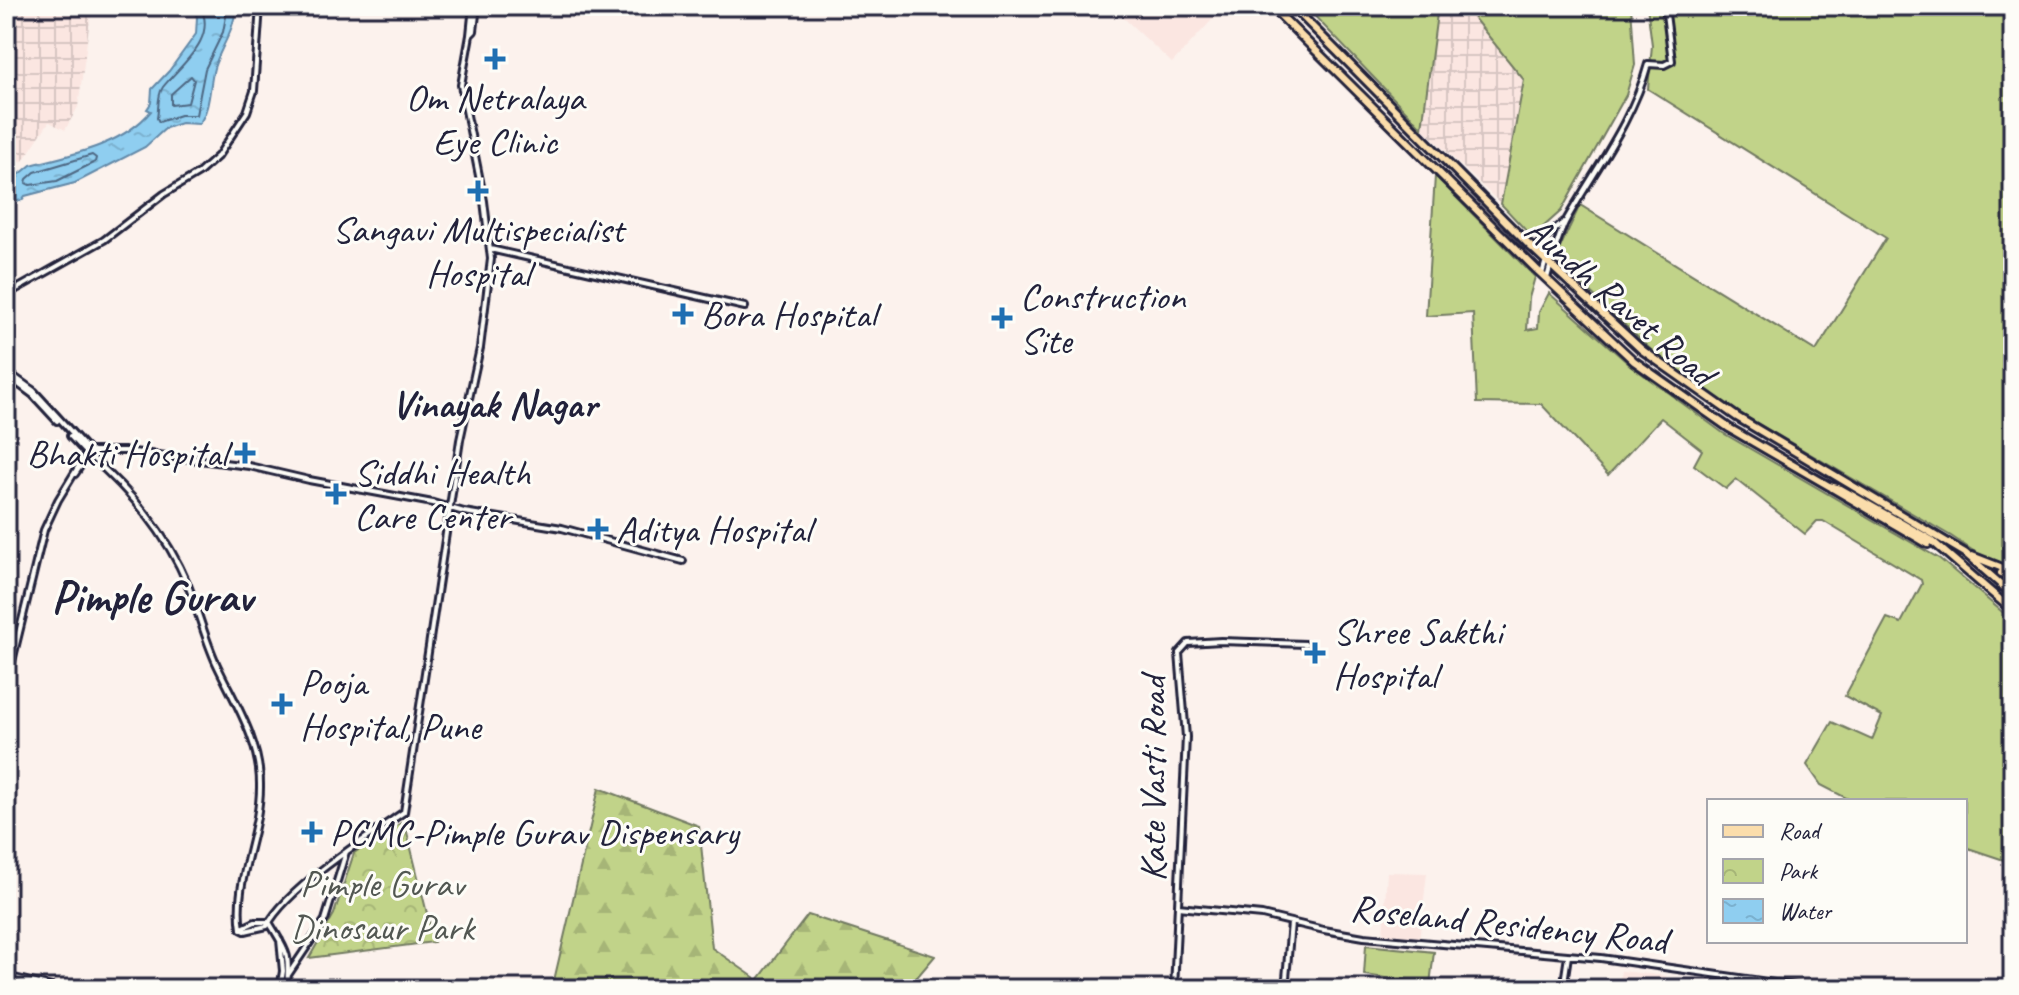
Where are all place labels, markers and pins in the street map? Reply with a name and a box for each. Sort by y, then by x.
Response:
marker: Om Netralaya Eye Clinic [484,48,506,70]
place label: Om Netralaya Eye Clinic [406,74,587,165]
marker: Sangavi Multispecialist Hospital [467,180,489,202]
place label: Sangavi Multispecialist Hospital [332,206,627,297]
place label: Construction Site [1020,273,1187,364]
place label: Bora Hospital [701,291,882,338]
marker: Bora Hospital [672,303,694,325]
marker: Construction Site [991,307,1013,329]
place label: Bhakti Hospital [27,430,234,477]
marker: Bhakti Hospital [234,442,256,464]
place label: Siddhi Health Care Center [354,449,531,540]
marker: Siddhi Health Care Center [325,483,347,505]
place label: Aditya Hospital [616,506,817,553]
marker: Aditya Hospital [587,518,609,540]
place label: Shree Sakthi Hospital [1333,608,1506,699]
marker: Shree Sakthi Hospital [1304,642,1326,664]
place label: Pooja Hospital, Pune [300,659,483,750]
marker: Pooja Hospital, Pune [271,693,293,715]
place label: PCMC-Pimple Gurav Dispensary [330,809,742,856]
marker: PCMC-Pimple Gurav Dispensary [301,821,323,843]

